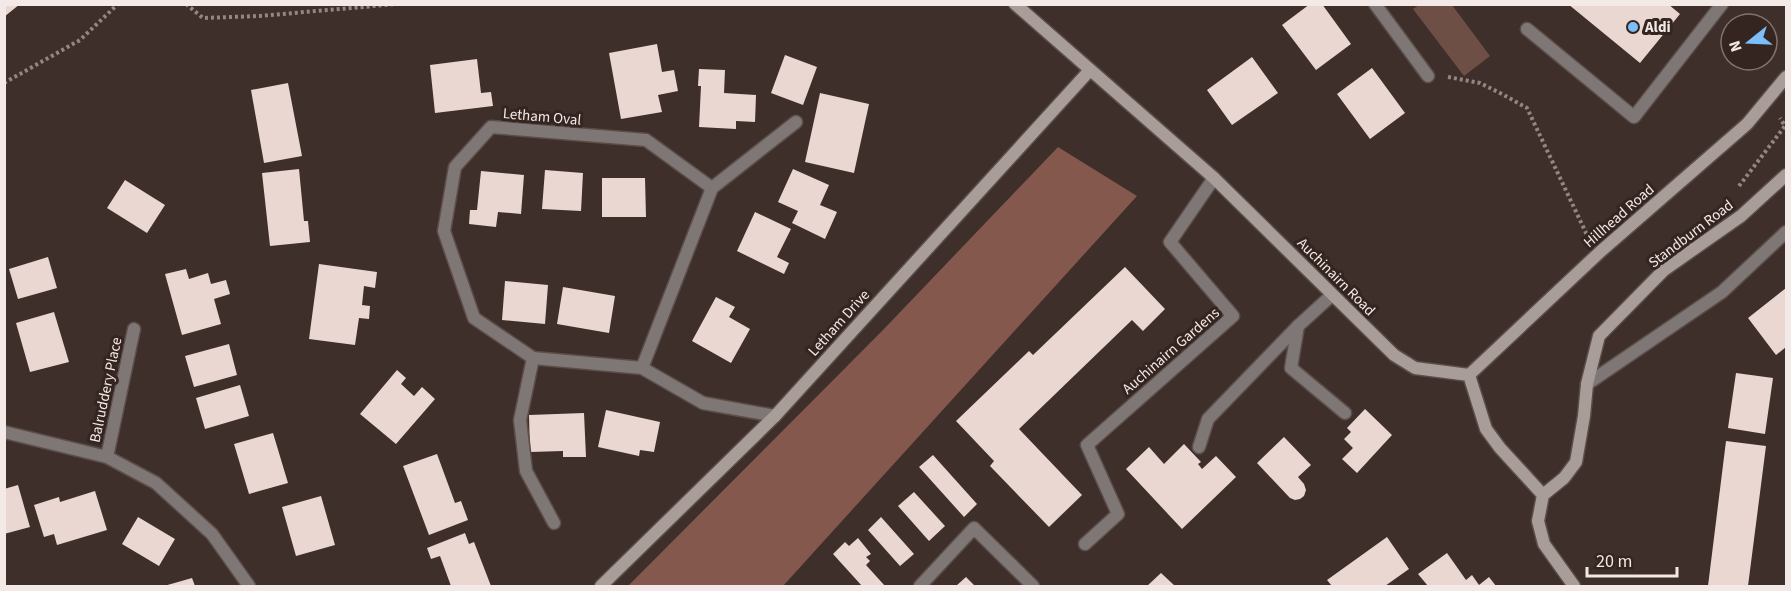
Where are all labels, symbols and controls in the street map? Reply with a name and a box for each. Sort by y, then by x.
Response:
north arrow [1719,12,1779,72]
place label: Aldi [1644,17,1671,38]
marker: Aldi [1626,20,1640,34]
text: N [1724,38,1748,55]
street label: Letham Oval [502,103,582,131]
street label: Hillhead Road [1579,179,1659,253]
street label: Standburn Road [1644,195,1738,273]
street label: Auchinairn Road [1292,233,1380,321]
street label: Letham Drive [803,285,875,361]
street label: Auchinairn Gardens [1118,303,1224,399]
street label: Balruddery Place [85,335,127,445]
scale bar [1587,540,1677,578]
text: 20 m [1596,549,1632,574]

